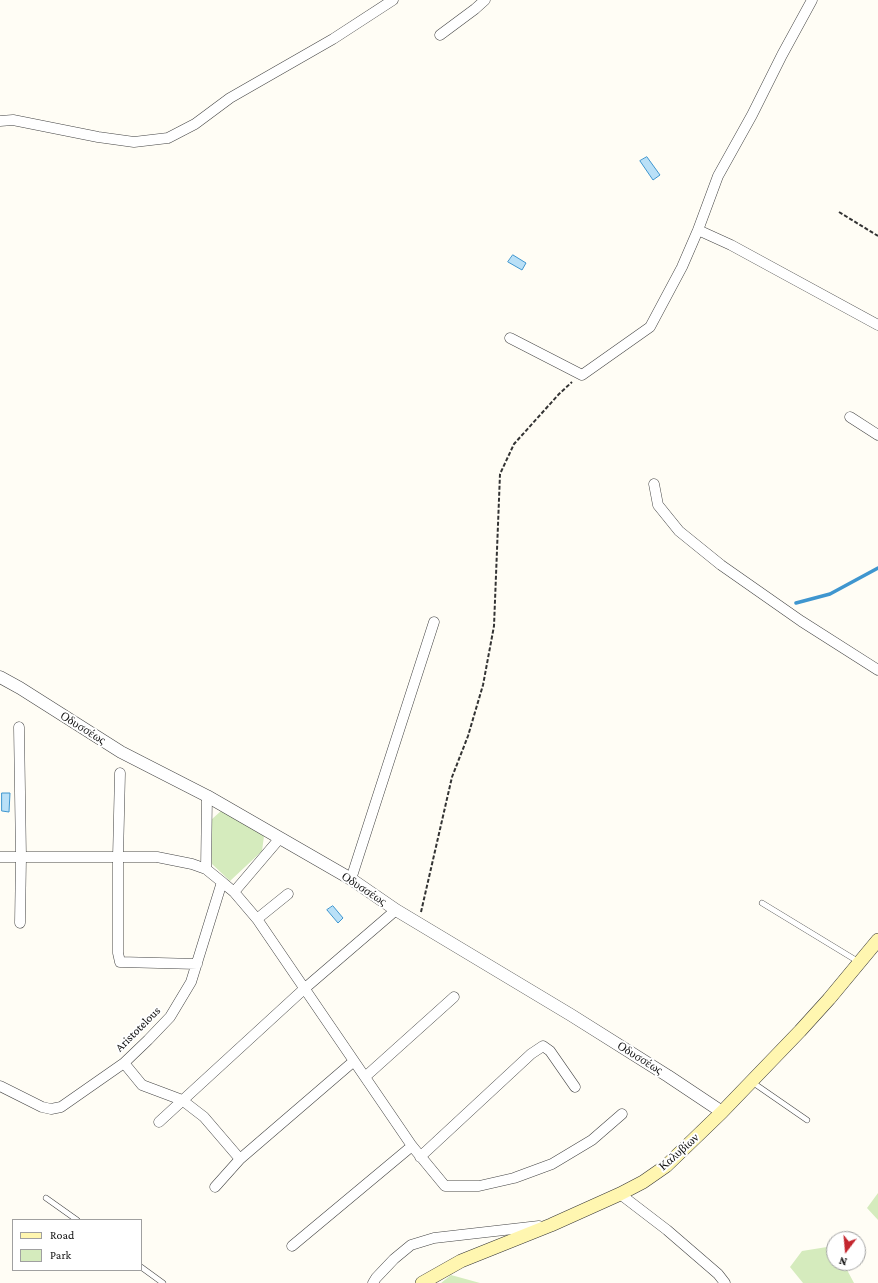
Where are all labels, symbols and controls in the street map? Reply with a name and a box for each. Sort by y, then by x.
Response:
street label: Οδυσσέως [58,708,108,748]
street label: Οδυσσέως [339,869,389,909]
street label: Aristotelous [112,1003,164,1055]
street label: Οδυσσέως [615,1038,665,1078]
street label: Καλυβίων [656,1130,702,1174]
legend [12,1219,142,1271]
text: Road [50,1228,74,1242]
north arrow [826,1231,866,1271]
text: Park [50,1248,71,1262]
text: N [838,1255,848,1268]

